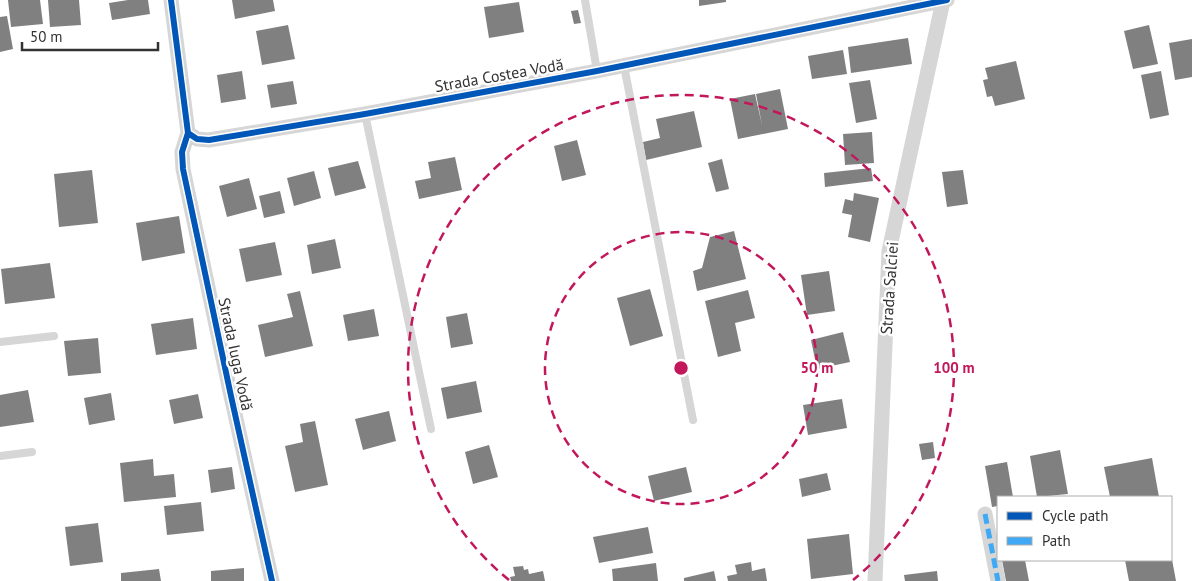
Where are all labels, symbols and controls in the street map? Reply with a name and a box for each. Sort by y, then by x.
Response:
scale bar [22,20,159,52]
text: 50 m [30,27,63,46]
street label: Strada Costea Vodă [433,54,565,96]
street label: Strada Salciei [876,241,902,335]
street label: Strada Iuga Vodă [214,296,258,412]
text: 50 m [801,358,833,377]
text: 100 m [933,358,975,377]
centre of rings [672,359,690,377]
legend [997,496,1172,561]
text: Cycle path [1042,506,1108,525]
text: Path [1042,531,1071,550]

